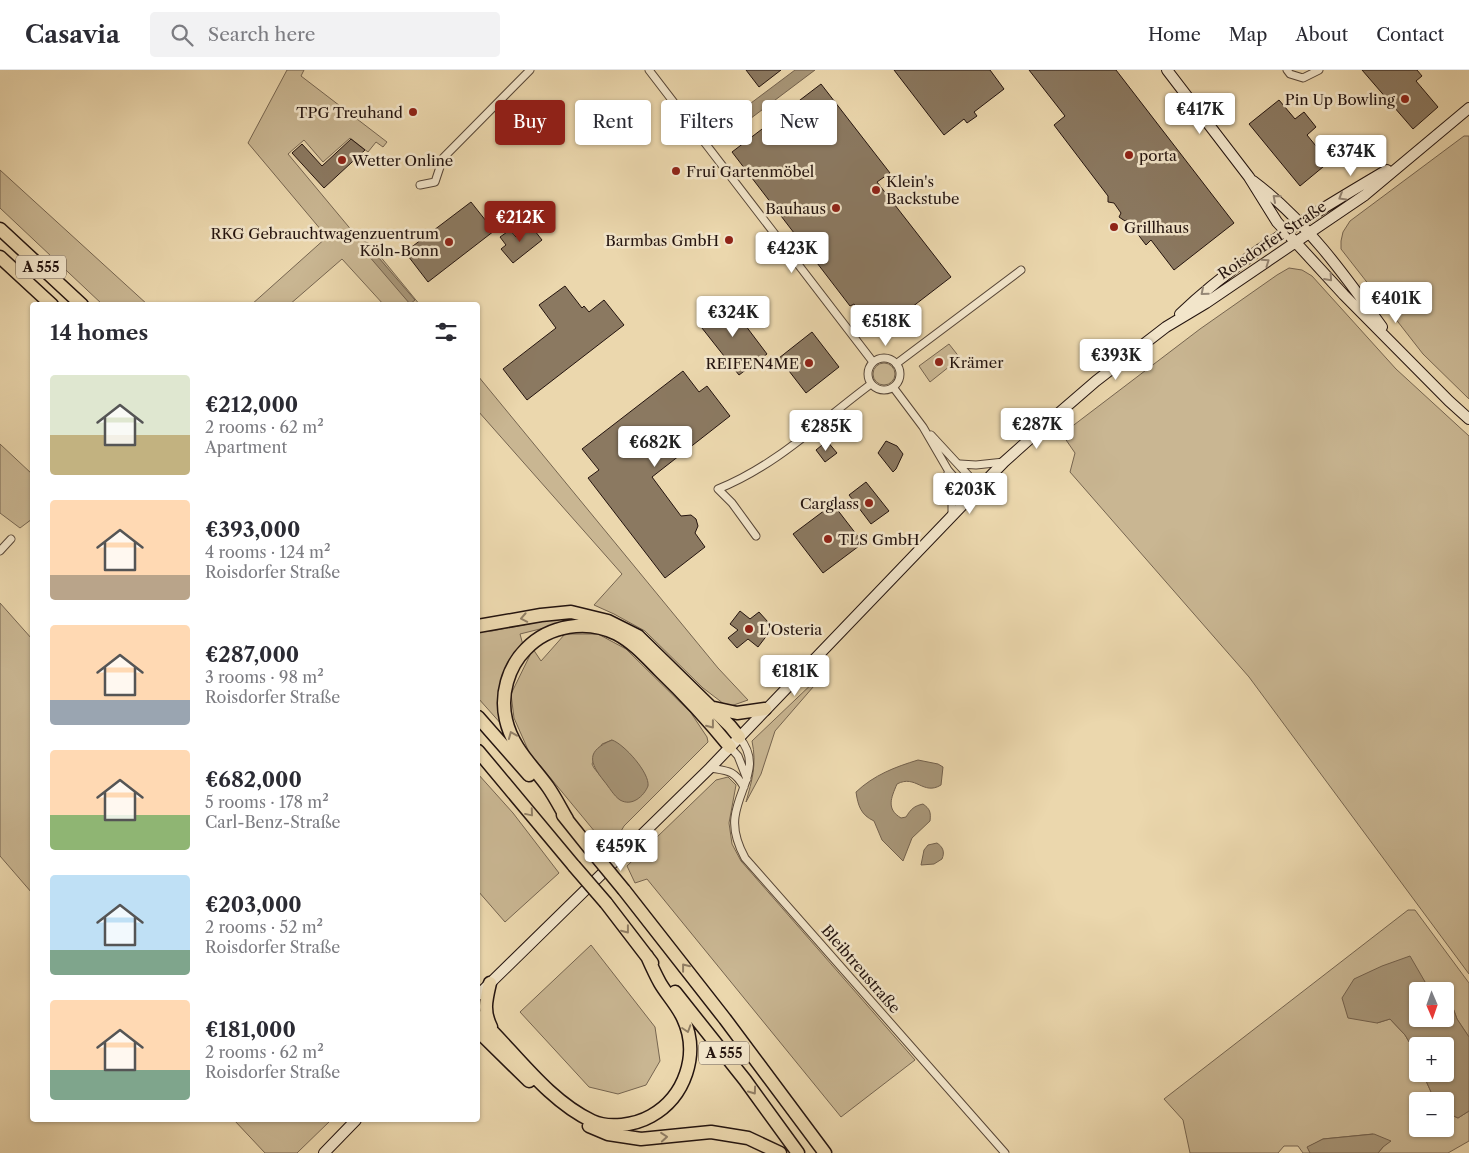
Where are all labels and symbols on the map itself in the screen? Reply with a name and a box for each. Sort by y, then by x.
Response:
place label: Pin Up Bowling [1285,90,1395,109]
pin: €417K [1165,92,1235,135]
marker: Pin Up Bowling [1399,93,1411,105]
place label: TPG Treuhand [296,103,403,122]
marker: TPG Treuhand [407,106,419,118]
pin: €374K [1316,134,1386,177]
place label: porta [1139,146,1177,165]
marker: porta [1123,149,1135,161]
place label: Wetter Online [351,151,453,170]
marker: Wetter Online [336,154,348,166]
place label: Frui Gartenmöbel [686,162,815,181]
marker: Frui Gartenmöbel [670,165,682,177]
place label: Klein's Backstube [886,172,959,208]
marker: Klein's Backstube [870,184,882,196]
one-way arrow [1339,190,1348,200]
one-way arrow [1272,195,1281,204]
street label: Roisdorfer Straße [1214,197,1330,283]
place label: Bauhaus [765,199,826,218]
pin: €212K [485,200,555,243]
marker: Bauhaus [830,202,842,214]
place label: Grillhaus [1124,218,1189,237]
marker: Grillhaus [1108,221,1120,233]
place label: RKG Gebrauchtwagenzuentrum Köln-Bonn [210,224,440,260]
place label: Barmbas GmbH [605,231,719,250]
pin: €423K [757,232,827,274]
marker: Barmbas GmbH [723,234,735,246]
marker: RKG Gebrauchtwagenzuentrum Köln-Bonn [443,236,455,248]
road number: A 555 [16,256,66,278]
one-way arrow [1260,259,1270,268]
one-way arrow [1323,273,1332,282]
pin: €401K [1361,282,1431,324]
one-way arrow [1201,286,1210,294]
pin: €324K [698,296,768,338]
pin: €518K [851,304,921,347]
pin: €393K [1081,338,1151,381]
place label: Krämer [949,353,1004,372]
place label: REIFEN4ME [705,354,799,373]
marker: Krämer [933,356,945,368]
marker: REIFEN4ME [803,357,815,369]
pin: €287K [1002,408,1072,450]
pin: €285K [791,410,861,452]
pin: €682K [620,426,690,468]
pin: €203K [935,472,1005,515]
place label: Carglass [800,494,859,513]
marker: Carglass [863,497,875,509]
place label: TLS GmbH [838,530,920,549]
marker: TLS GmbH [822,533,834,545]
one-way arrow [520,612,528,623]
place label: L'Osteria [759,620,822,639]
marker: L'Osteria [743,623,755,635]
pin: €181K [760,654,830,697]
one-way arrow [705,719,714,728]
one-way arrow [507,731,518,740]
one-way arrow [524,808,533,817]
pin: €459K [586,830,656,872]
street label: Bleibtreustraße [818,921,904,1017]
one-way arrow [621,924,629,933]
one-way arrow [682,964,690,973]
north arrow [1409,982,1454,1028]
one-way arrow [681,1024,691,1033]
road number: A 555 [699,1041,749,1064]
one-way arrow [746,1085,756,1094]
one-way arrow [660,1131,668,1142]

